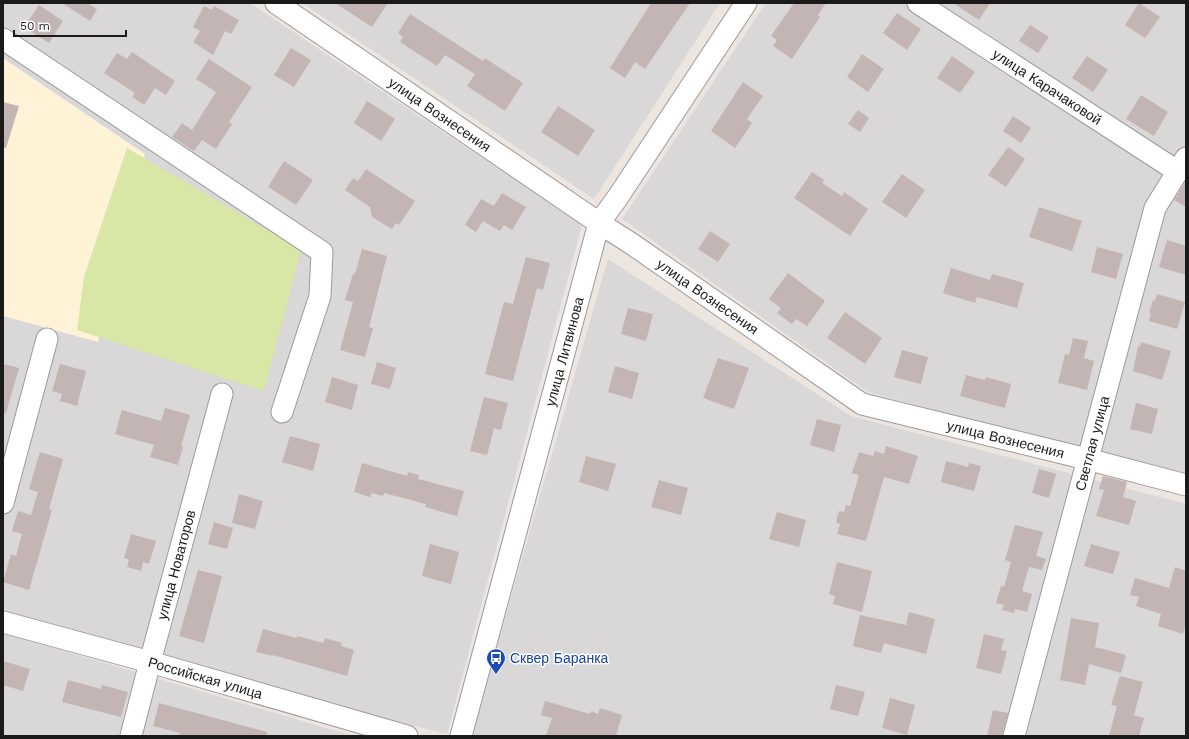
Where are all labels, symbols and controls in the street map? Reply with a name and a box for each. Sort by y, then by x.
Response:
scale bar [14,12,126,38]
text: 50 m [20,19,50,33]
street label: улица Карачаковой [990,46,1105,128]
street label: улица Вознесения [385,74,494,155]
street label: улица Вознесения [654,256,761,337]
street label: улица Литвинова [542,295,587,408]
street label: Светлая улица [1072,394,1113,493]
street label: улица Вознесения [945,417,1066,461]
street label: улица Новаторов [154,508,198,622]
bus stop icon: Сквер Баранка [485,647,507,675]
place label: Сквер Баранка [510,650,609,666]
street label: Российская улица [146,654,265,702]

